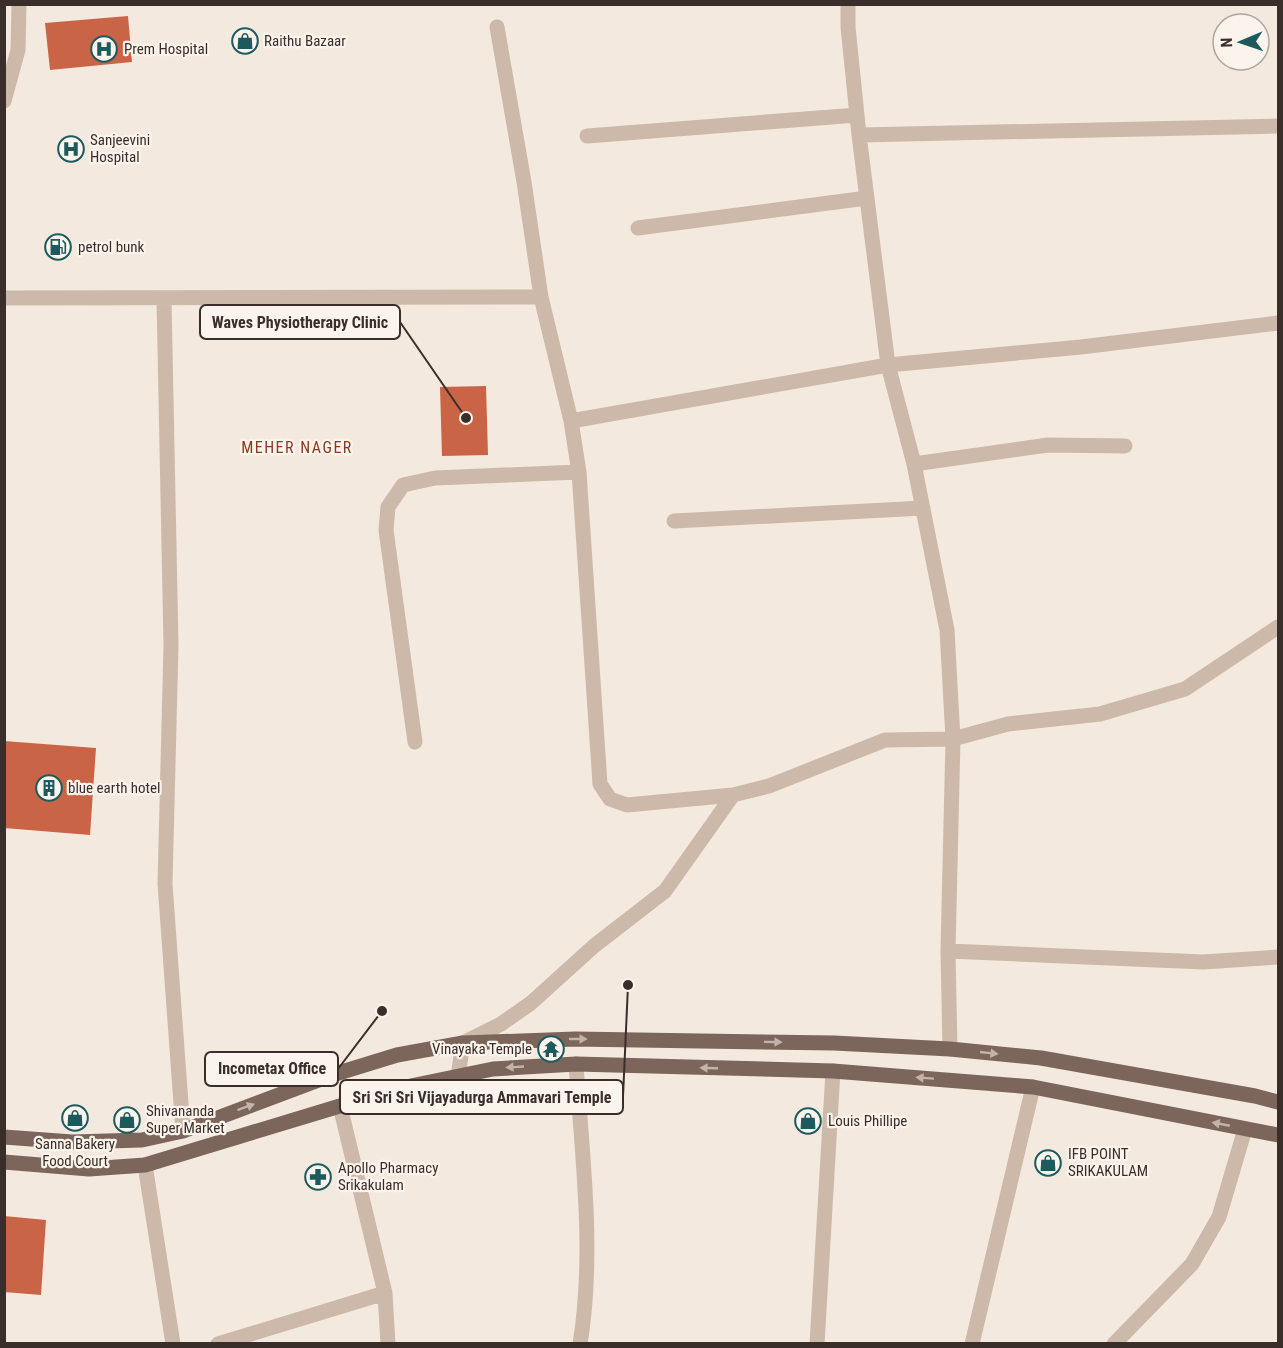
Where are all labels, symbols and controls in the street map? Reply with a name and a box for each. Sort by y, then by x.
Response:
north arrow [1211,12,1271,72]
shop icon: Raithu Bazaar [230,26,260,56]
place label: Raithu Bazaar [264,32,346,50]
hospital icon: Prem Hospital [89,34,119,64]
text: N [1217,37,1236,48]
place label: Prem Hospital [124,40,208,58]
place label: Sanjeevini Hospital [90,131,150,166]
hospital icon: Sanjeevini Hospital [56,134,86,164]
fuel station icon: petrol bunk [43,232,73,262]
place label: petrol bunk [78,238,145,256]
callout: Waves Physiotherapy Clinic [200,305,400,339]
text: Waves Physiotherapy Clinic [212,313,388,332]
district label: MEHER NAGER [241,438,353,457]
building icon: blue earth hotel [34,773,64,803]
place label: blue earth hotel [68,779,161,797]
temple icon: Vinayaka Temple [536,1034,566,1064]
one-way arrow [569,1034,588,1044]
one-way arrow [764,1037,783,1047]
place label: Vinayaka Temple [432,1040,532,1058]
one-way arrow [980,1048,999,1058]
callout: Incometax Office [205,1052,338,1086]
text: Incometax Office [218,1059,326,1078]
one-way arrow [505,1063,524,1072]
one-way arrow [700,1063,719,1073]
one-way arrow [916,1074,935,1083]
callout: Sri Sri Sri Vijayadurga Ammavari Temple [340,1080,623,1114]
text: Sri Sri Sri Vijayadurga Ammavari Temple [353,1088,612,1107]
place label: Shivananda Super Market [146,1102,225,1137]
one-way arrow [238,1102,256,1112]
shop icon: Sanna Bakery Food Court [60,1103,90,1133]
shop icon: Shivananda Super Market [112,1105,142,1135]
shop icon: Louis Phillipe [793,1106,823,1136]
place label: Louis Phillipe [828,1112,907,1130]
one-way arrow [1211,1119,1230,1128]
place label: Sanna Bakery Food Court [35,1135,115,1170]
place label: IFB POINT SRIKAKULAM [1068,1145,1148,1180]
shop icon: IFB POINT SRIKAKULAM [1033,1148,1063,1178]
place label: Apollo Pharmacy Srikakulam [338,1159,438,1194]
pharmacy icon: Apollo Pharmacy Srikakulam [303,1162,333,1192]

